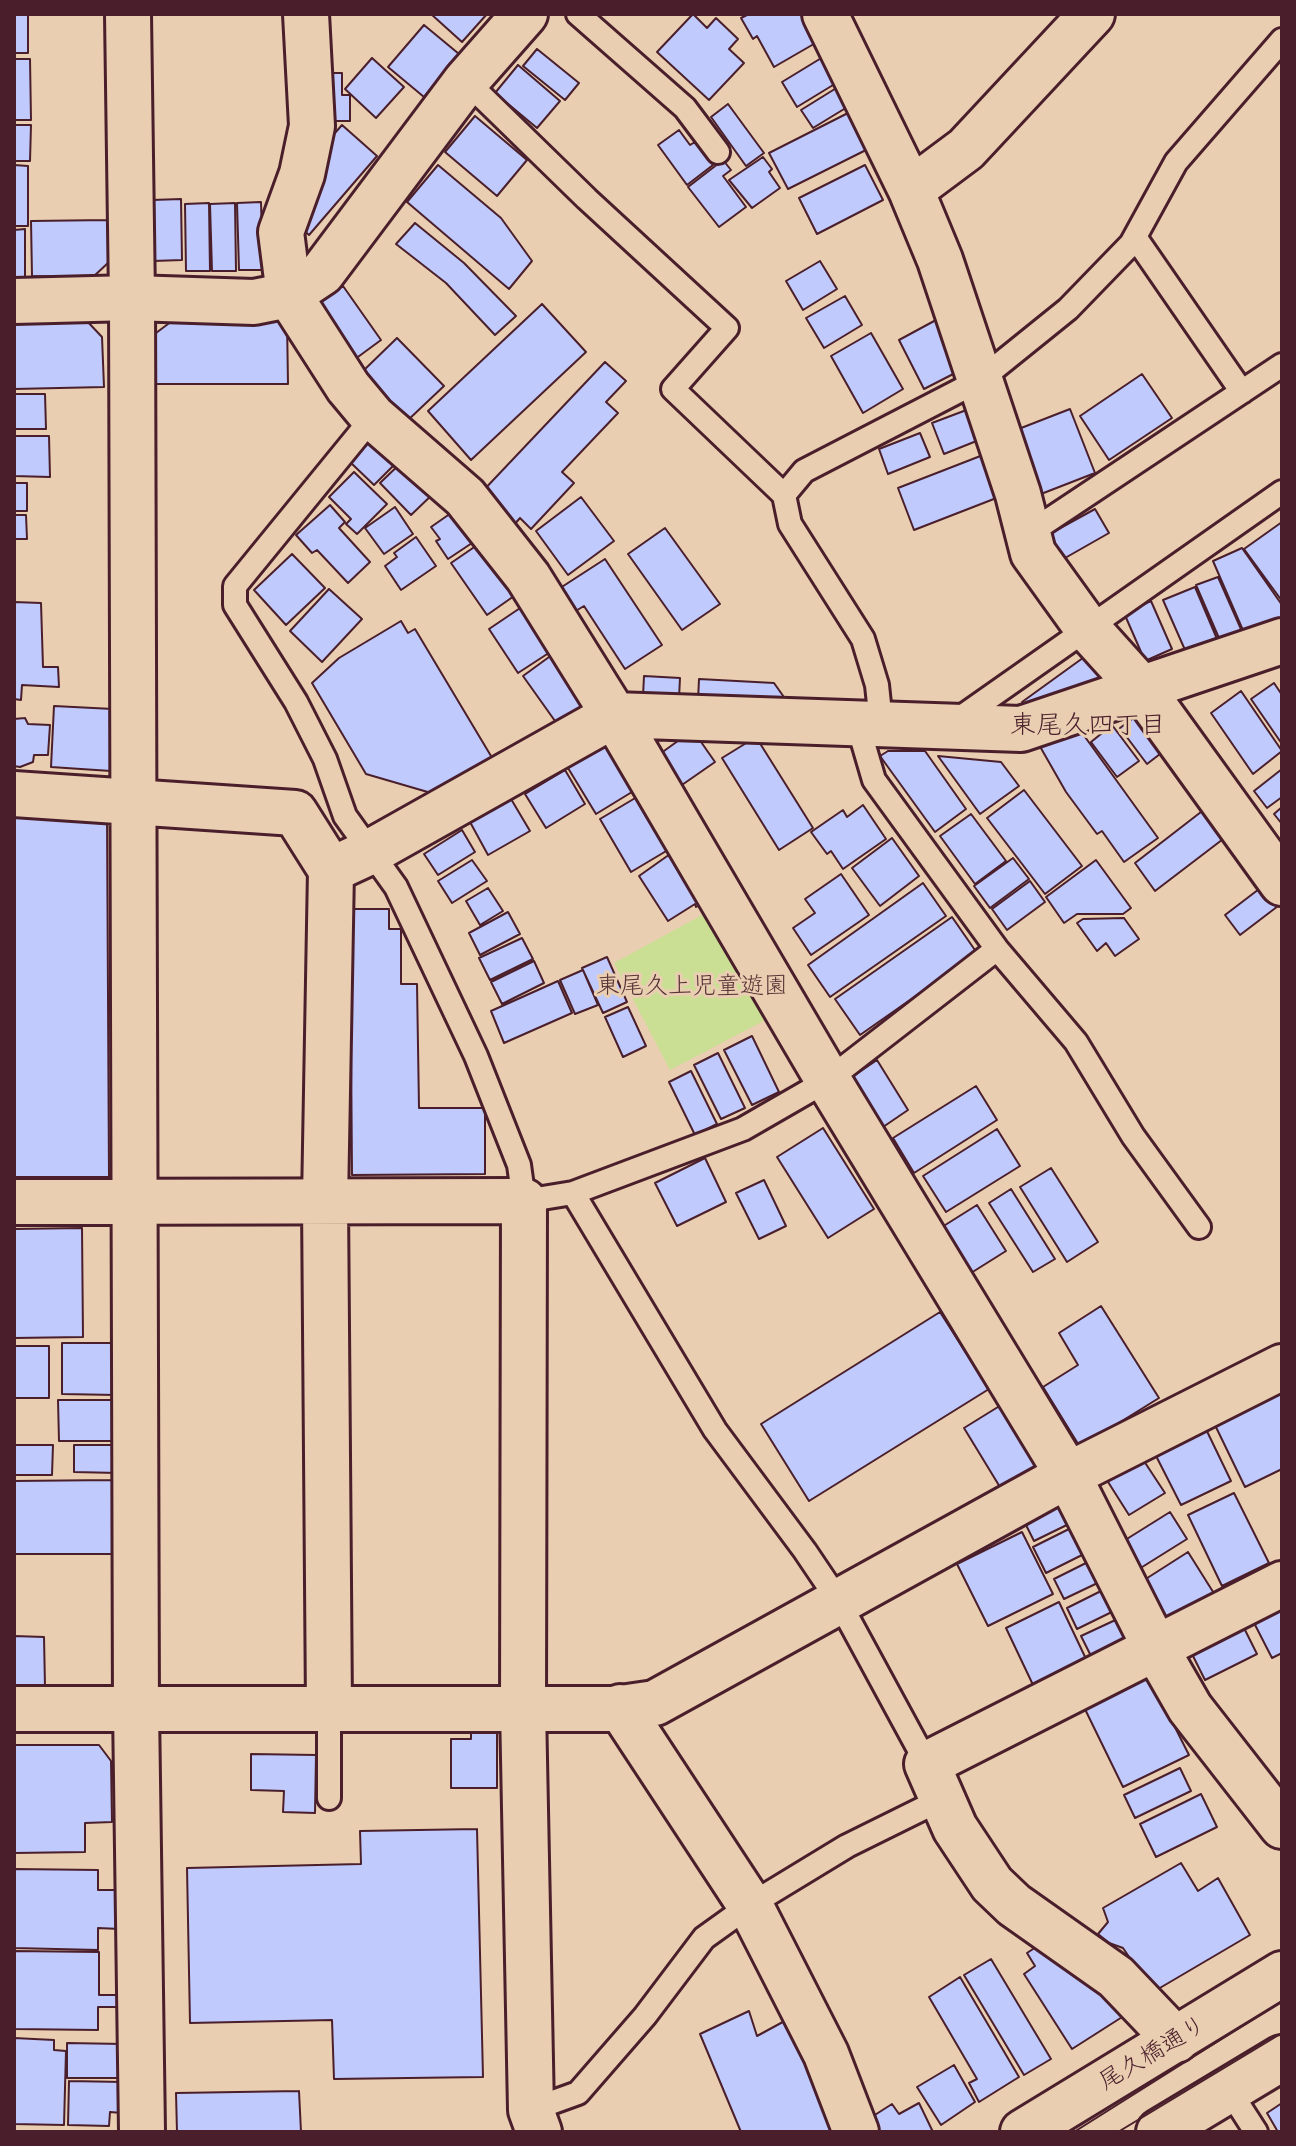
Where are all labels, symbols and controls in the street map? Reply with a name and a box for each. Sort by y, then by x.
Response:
district label: 東尾久四丁目 [1010,710,1166,742]
park label: 東尾久上児童遊園 [596,973,788,1001]
street label: 尾久橋通り [1094,2011,1212,2097]

